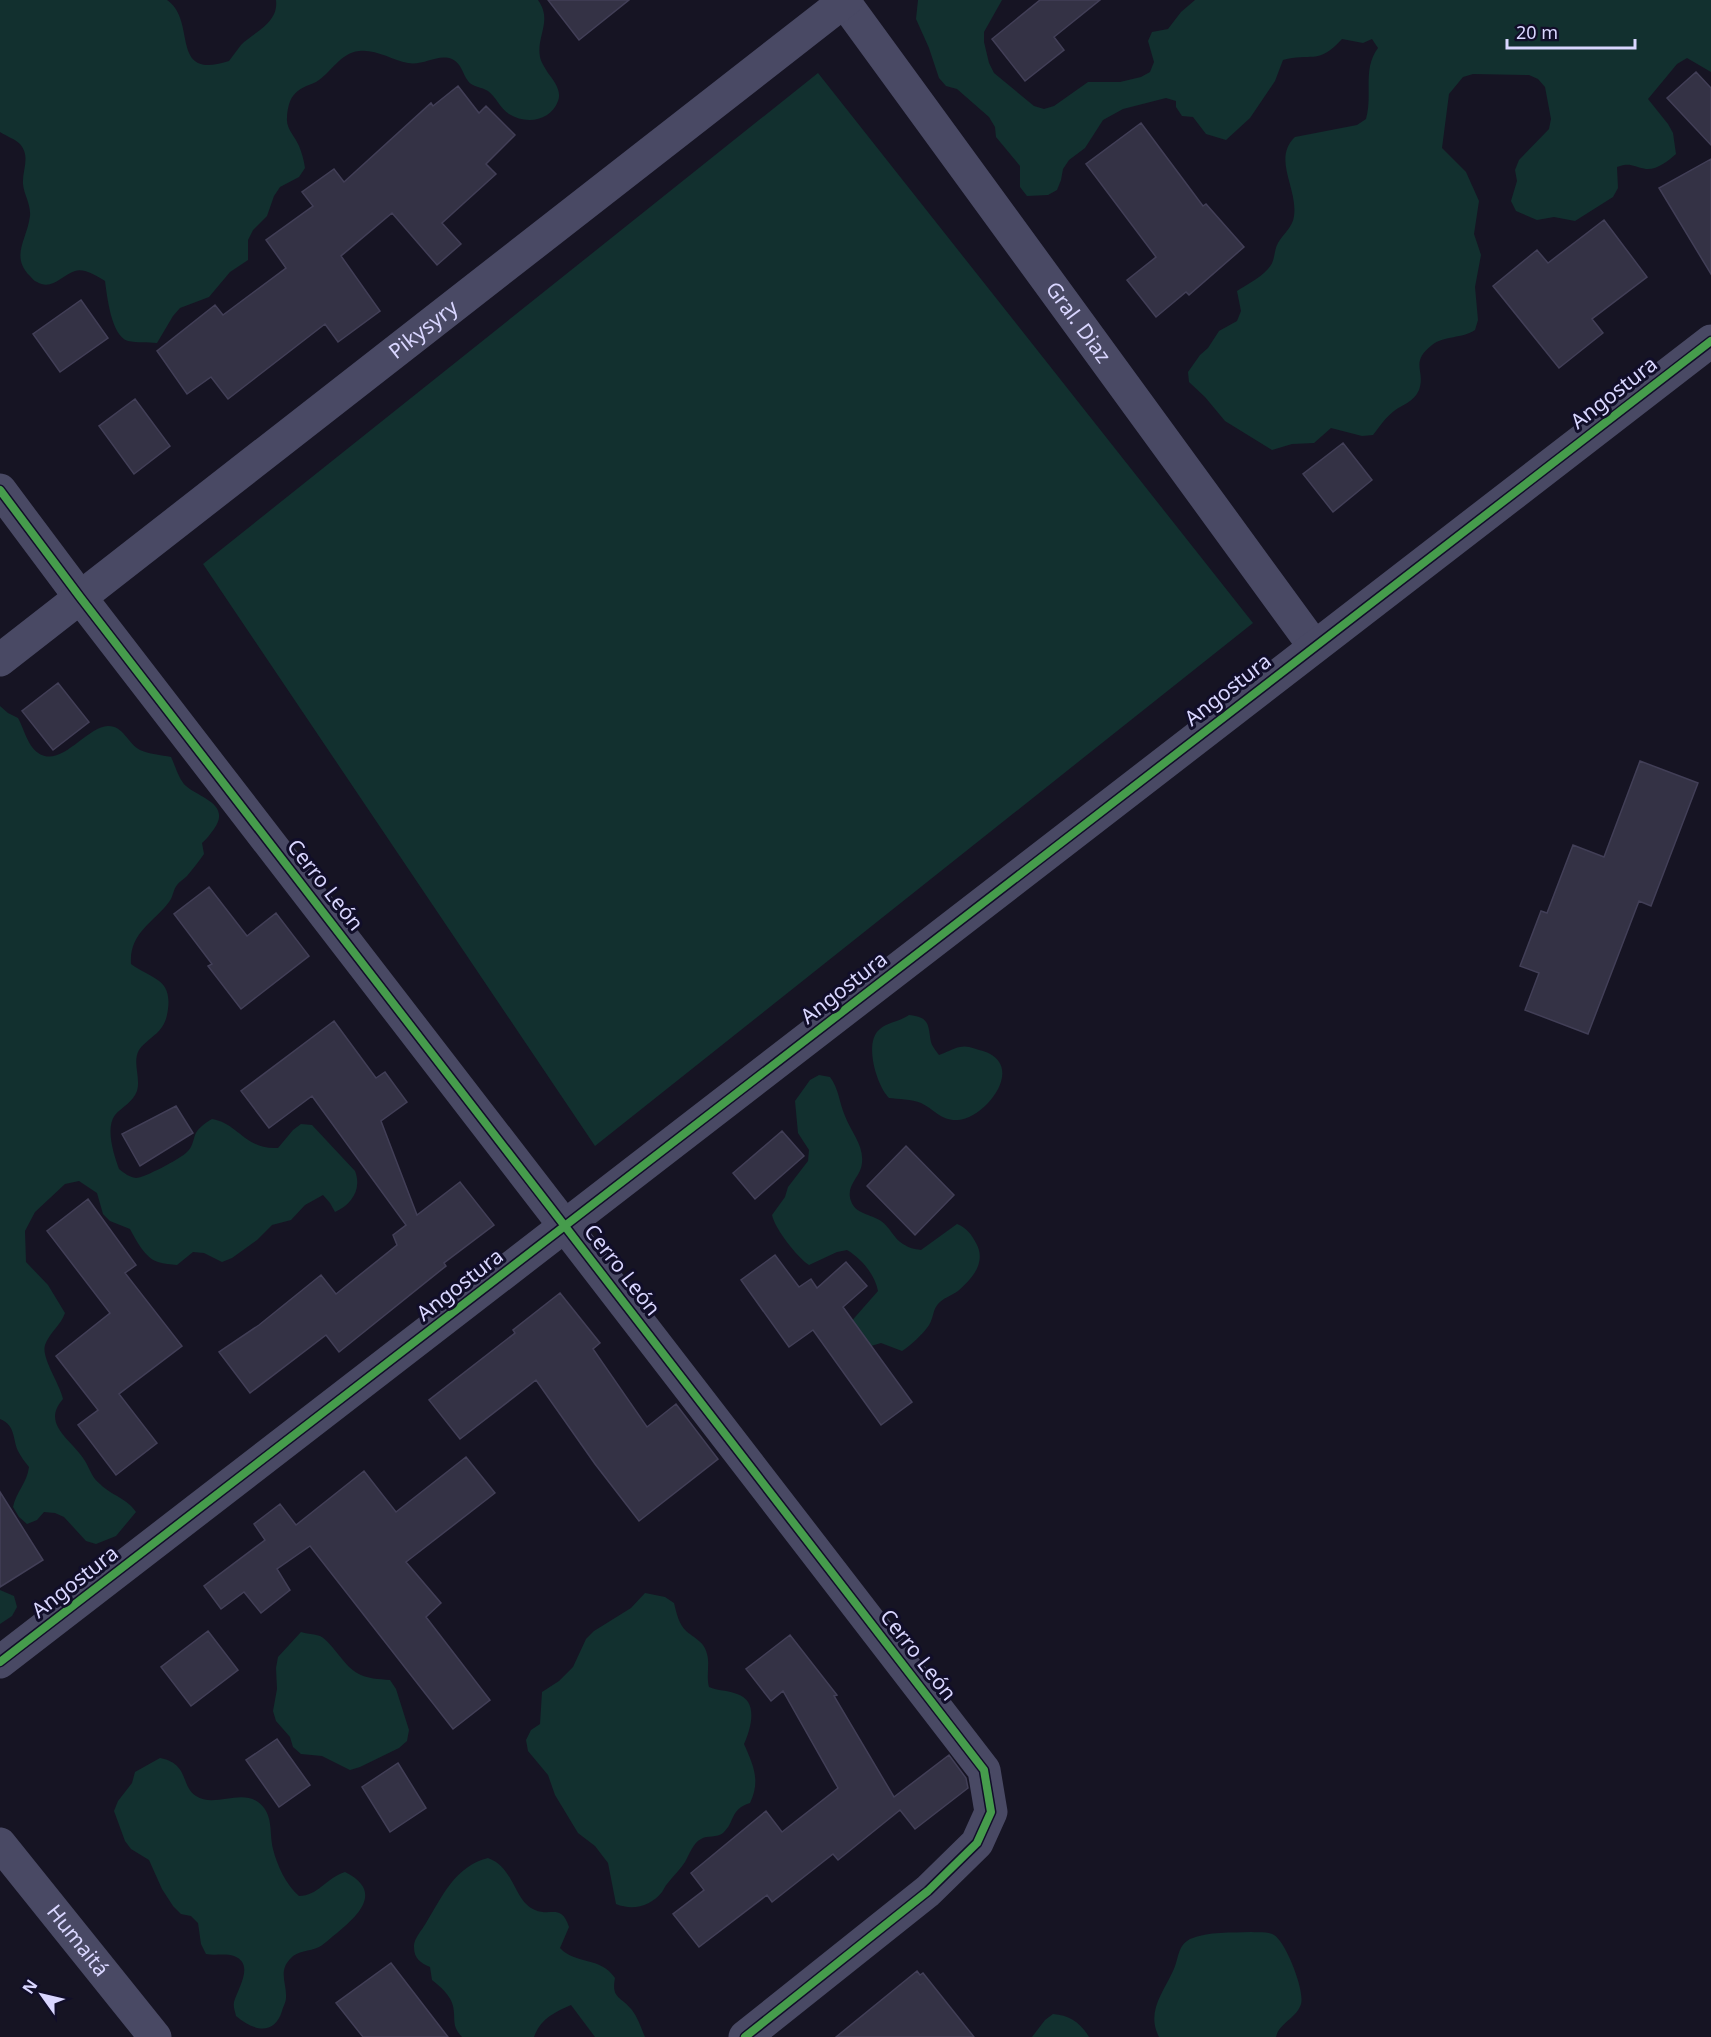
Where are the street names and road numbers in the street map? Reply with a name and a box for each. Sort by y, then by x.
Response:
street label: Gral. Diaz [1040,275,1118,368]
street label: Pikysyry [383,293,463,365]
street label: Angostura [1564,350,1662,435]
street label: Angostura [1178,647,1276,732]
street label: Cerro León [281,833,370,936]
street label: Angostura [794,945,892,1030]
street label: Cerro León [578,1218,667,1321]
street label: Angostura [410,1242,508,1327]
street label: Angostura [25,1539,123,1624]
street label: Cerro León [874,1603,963,1706]
street label: Humaitá [41,1898,116,1982]

